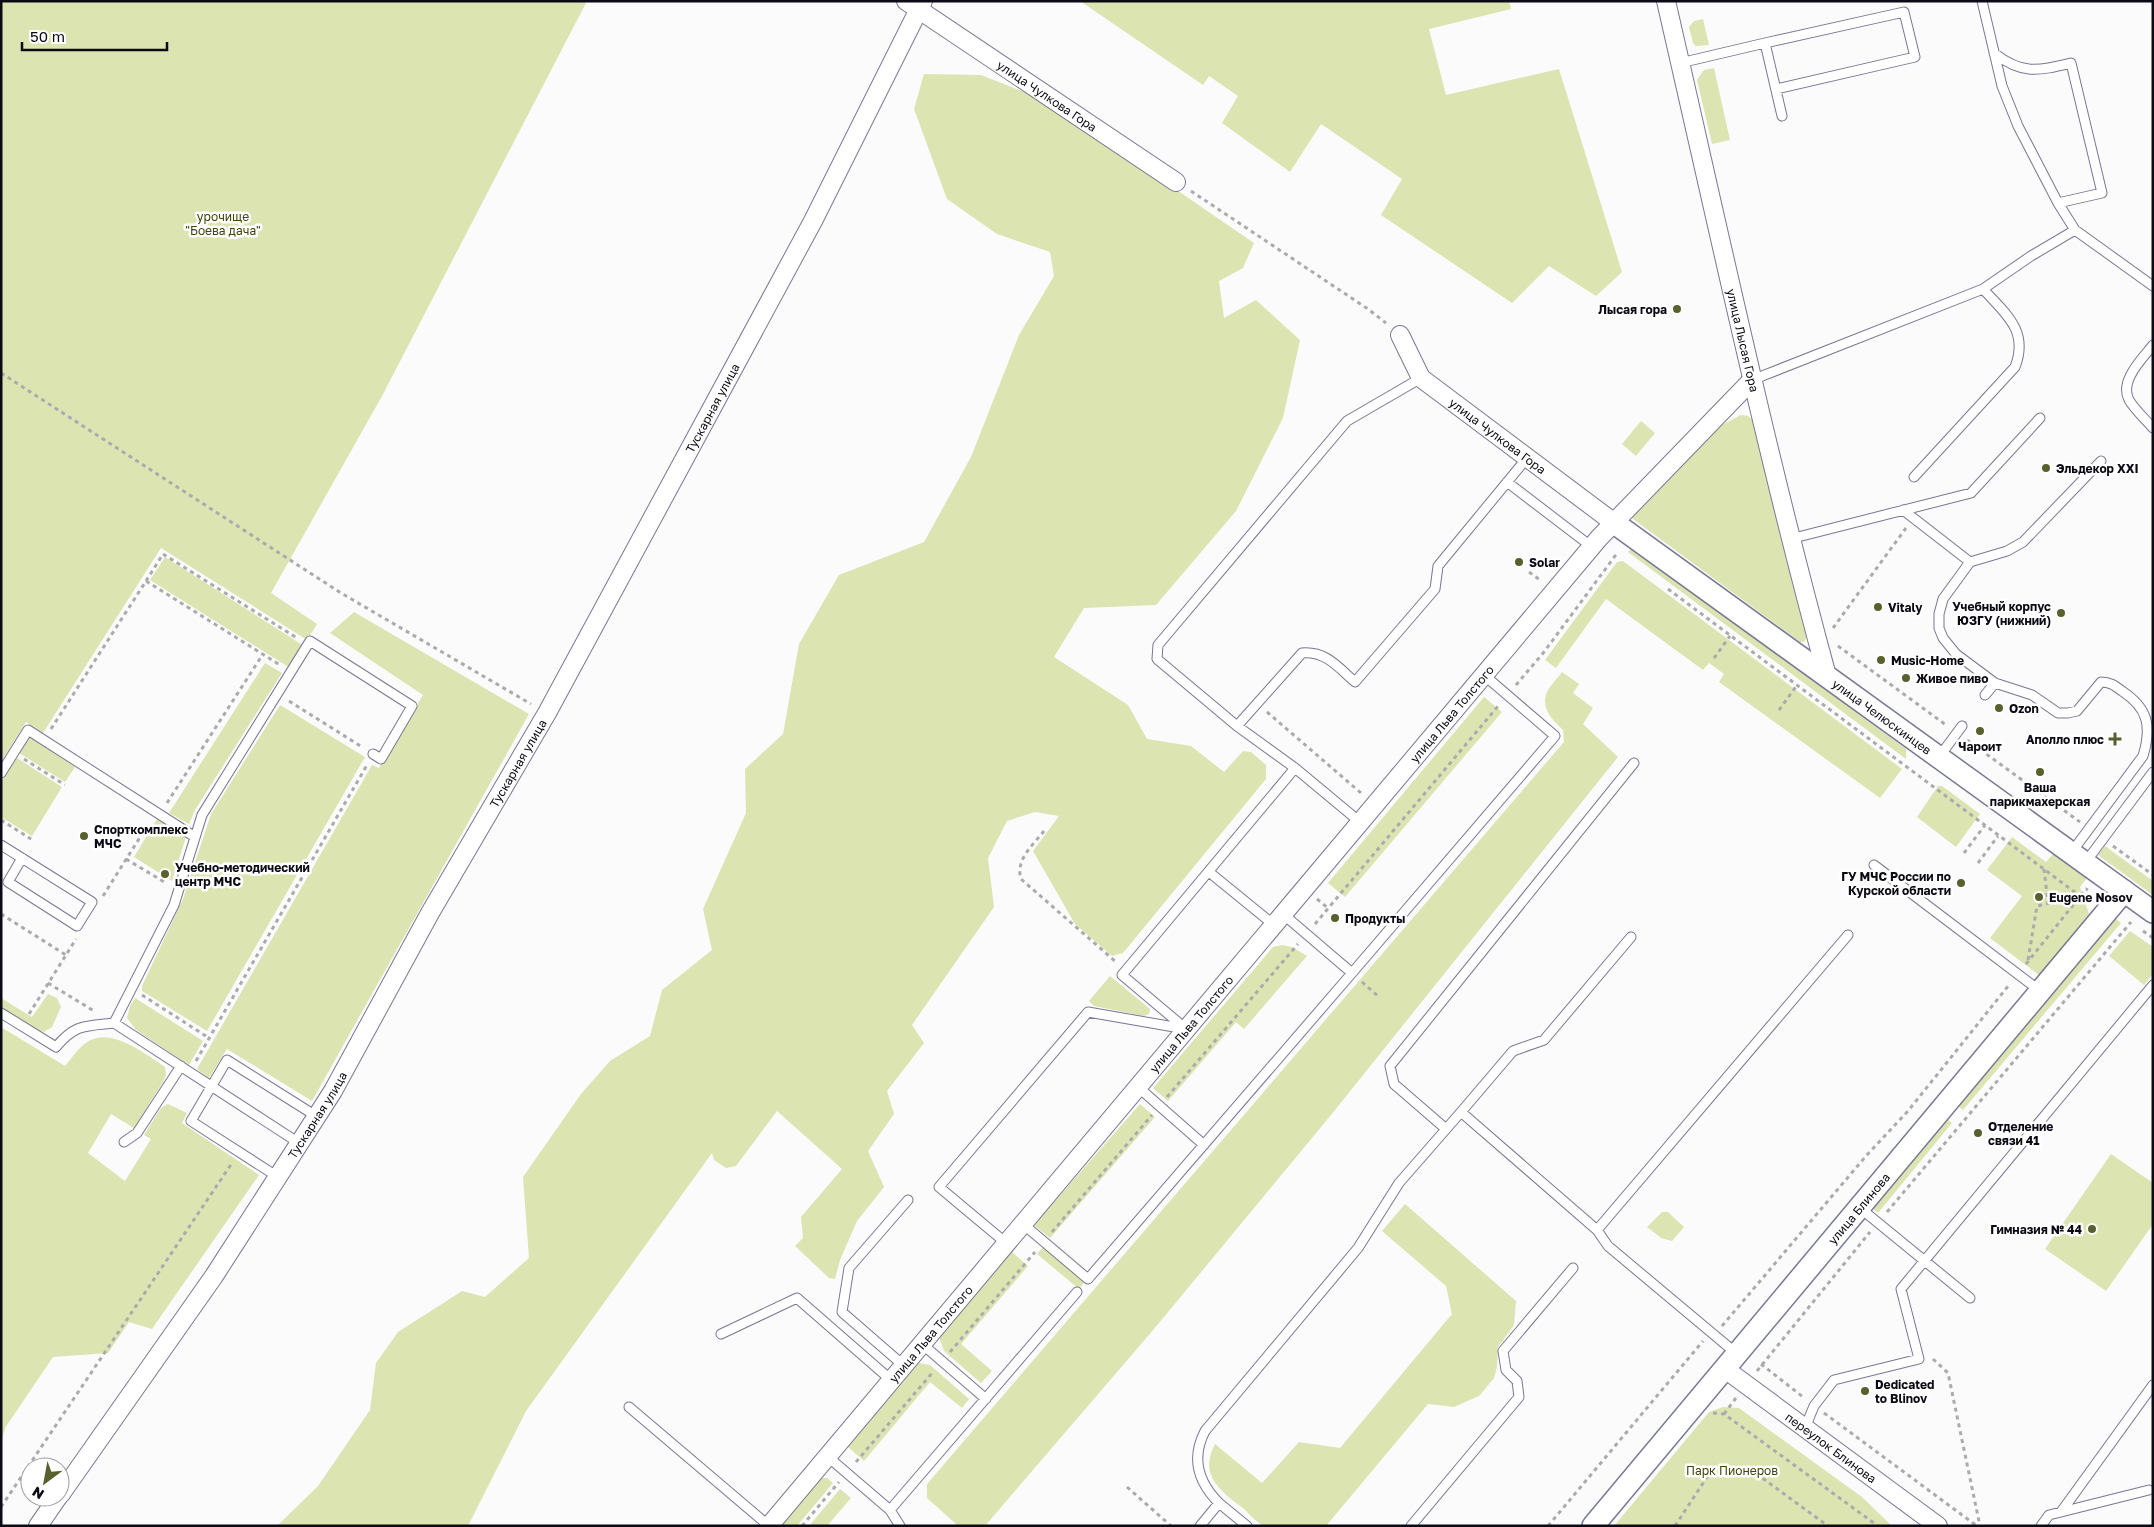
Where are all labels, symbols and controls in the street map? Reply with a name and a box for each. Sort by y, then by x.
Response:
scale bar [22,20,168,52]
text: 50 m [30,27,65,45]
street label: улица Чулкова Гора [994,57,1100,134]
park label: урочище "Боева дача" [185,209,261,238]
street label: улица Лысая Гора [1724,287,1763,393]
place label: Лысая гора [1598,302,1667,317]
marker: Лысая гора [1671,303,1683,315]
street label: Тускарная улица [682,360,742,455]
street label: улица Чулкова Гора [1447,395,1549,477]
place label: Эльдекор XXI [2056,461,2138,476]
marker: Эльдекор XXI [2040,462,2052,474]
place label: Solar [1529,555,1560,570]
marker: Solar [1513,556,1525,568]
place label: Учебный корпус ЮЗГУ (нижний) [1952,599,2051,628]
place label: Vitaly [1888,600,1923,615]
marker: Vitaly [1872,601,1884,613]
marker: Учебный корпус ЮЗГУ (нижний) [2055,607,2067,619]
place label: Music-Home [1891,653,1964,668]
marker: Music-Home [1875,654,1887,666]
street label: улица Льва Толстого [1406,662,1497,765]
place label: Живое пиво [1916,671,1988,686]
marker: Живое пиво [1900,672,1912,684]
street label: улица Челюскинцев [1830,676,1935,757]
place label: Ozon [2009,701,2039,716]
marker: Ozon [1993,702,2005,714]
street label: Тускарная улица [486,716,549,810]
marker: Чароит [1974,725,1986,737]
place label: Аполло плюс [2026,732,2104,747]
marker: Аполло плюс [2108,732,2122,746]
place label: Чароит [1958,739,2002,754]
marker: Ваша парикмахерская [2034,766,2046,778]
place label: Ваша парикмахерская [1990,780,2090,809]
place label: Спорткомплекс МЧС [94,822,188,851]
marker: Спорткомплекс МЧС [78,830,90,842]
place label: Учебно-методический центр МЧС [175,860,310,889]
marker: Учебно-методический центр МЧС [159,868,171,880]
place label: ГУ МЧС России по Курской области [1841,869,1951,898]
marker: ГУ МЧС России по Курской области [1955,877,1967,889]
place label: Eugene Nosov [2049,890,2133,905]
marker: Eugene Nosov [2033,891,2045,903]
place label: Продукты [1345,911,1405,926]
marker: Продукты [1329,912,1341,924]
street label: улица Льва Толстого [1146,972,1236,1075]
street label: Тускарная улица [284,1069,350,1161]
place label: Отделение связи 41 [1988,1119,2053,1148]
marker: Отделение связи 41 [1972,1127,1984,1139]
street label: улица Блинова [1824,1170,1893,1247]
place label: Гимназия № 44 [1990,1222,2082,1237]
marker: Гимназия № 44 [2086,1223,2098,1235]
street label: улица Льва Толстого [885,1282,976,1385]
place label: Dedicated to Blinov [1875,1377,1934,1406]
marker: Dedicated to Blinov [1859,1385,1871,1397]
street label: переулок Блинова [1783,1409,1880,1486]
north arrow [20,1457,70,1507]
park label: Парк Пионеров [1686,1463,1778,1478]
text: N [29,1483,47,1503]

